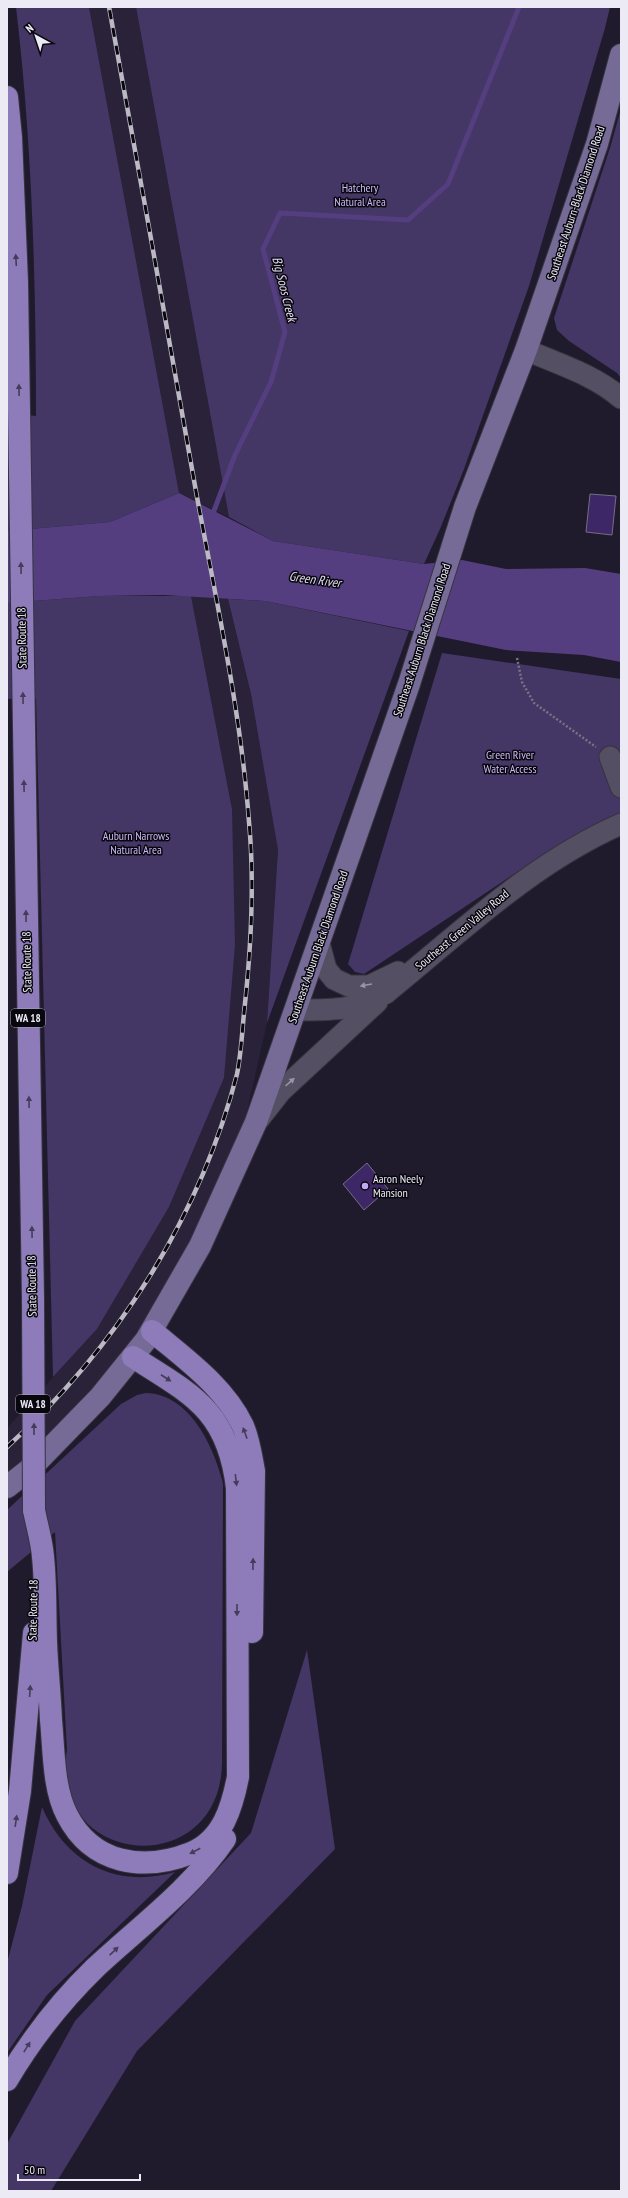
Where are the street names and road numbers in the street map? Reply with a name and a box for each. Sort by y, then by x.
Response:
street label: Southeast Auburn-Black Diamond Road [543,124,608,282]
street label: Southeast Auburn Black Diamond Road [390,561,453,718]
street label: State Route 18 [13,607,30,669]
street label: Southeast Auburn Black Diamond Road [284,869,351,1025]
street label: Southeast Green Valley Road [412,886,512,973]
street label: State Route 18 [18,931,35,993]
road number: WA 18 [11,1009,45,1027]
street label: State Route 18 [23,1255,40,1317]
road number: WA 18 [16,1395,50,1413]
street label: State Route 18 [24,1579,41,1641]

